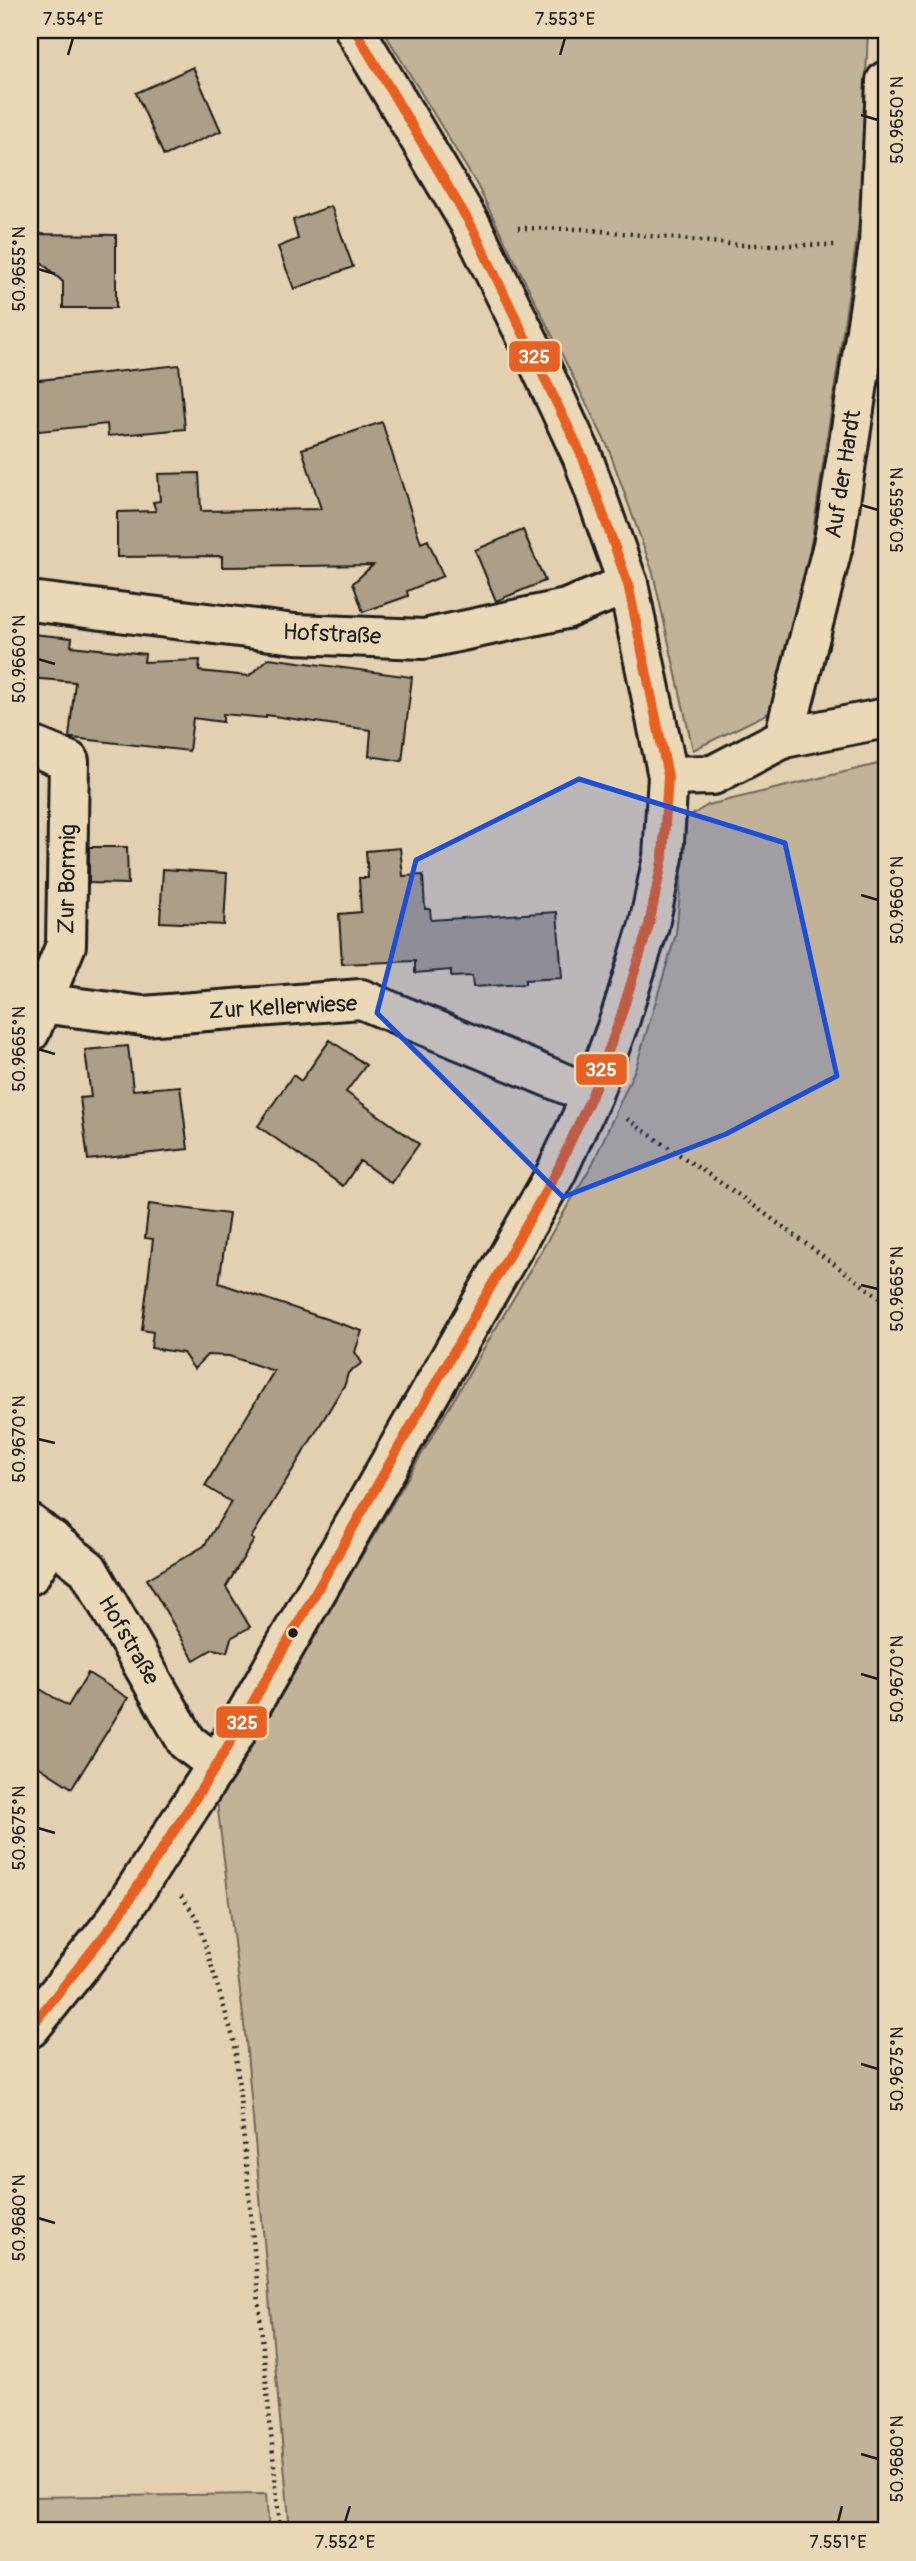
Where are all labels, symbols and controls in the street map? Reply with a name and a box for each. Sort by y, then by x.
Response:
text: 7.554°E [43,8,103,31]
text: 7.553°E [535,8,595,31]
text: 50.9650°N [886,76,909,164]
text: 50.9655°N [8,226,31,312]
line badge: 325 [508,340,561,373]
text: 325 [518,345,550,369]
street label: Auf der Hardt [819,407,868,540]
text: 50.9655°N [886,467,909,553]
text: 50.9660°N [8,615,31,703]
street label: Hofstraße [282,617,383,651]
street label: Zur Bormig [52,824,82,934]
text: 50.9660°N [886,856,909,944]
street label: Zur Kellerwiese [208,989,359,1025]
text: 50.9665°N [8,1006,31,1092]
line badge: 325 [575,1053,628,1086]
text: 325 [585,1058,617,1082]
text: 50.9665°N [886,1246,909,1332]
text: 50.9670°N [8,1395,31,1483]
street label: Hofstraße [92,1590,167,1691]
unlabelled marker [286,1626,300,1640]
text: 50.9670°N [886,1635,909,1723]
line badge: 325 [215,1705,268,1739]
text: 325 [226,1711,258,1735]
text: 50.9675°N [8,1786,31,1870]
text: 50.9675°N [886,2027,909,2111]
text: 50.9680°N [8,2174,31,2262]
text: 50.9680°N [886,2415,909,2503]
text: 7.552°E [315,2531,375,2554]
text: 7.551°E [809,2531,867,2554]

